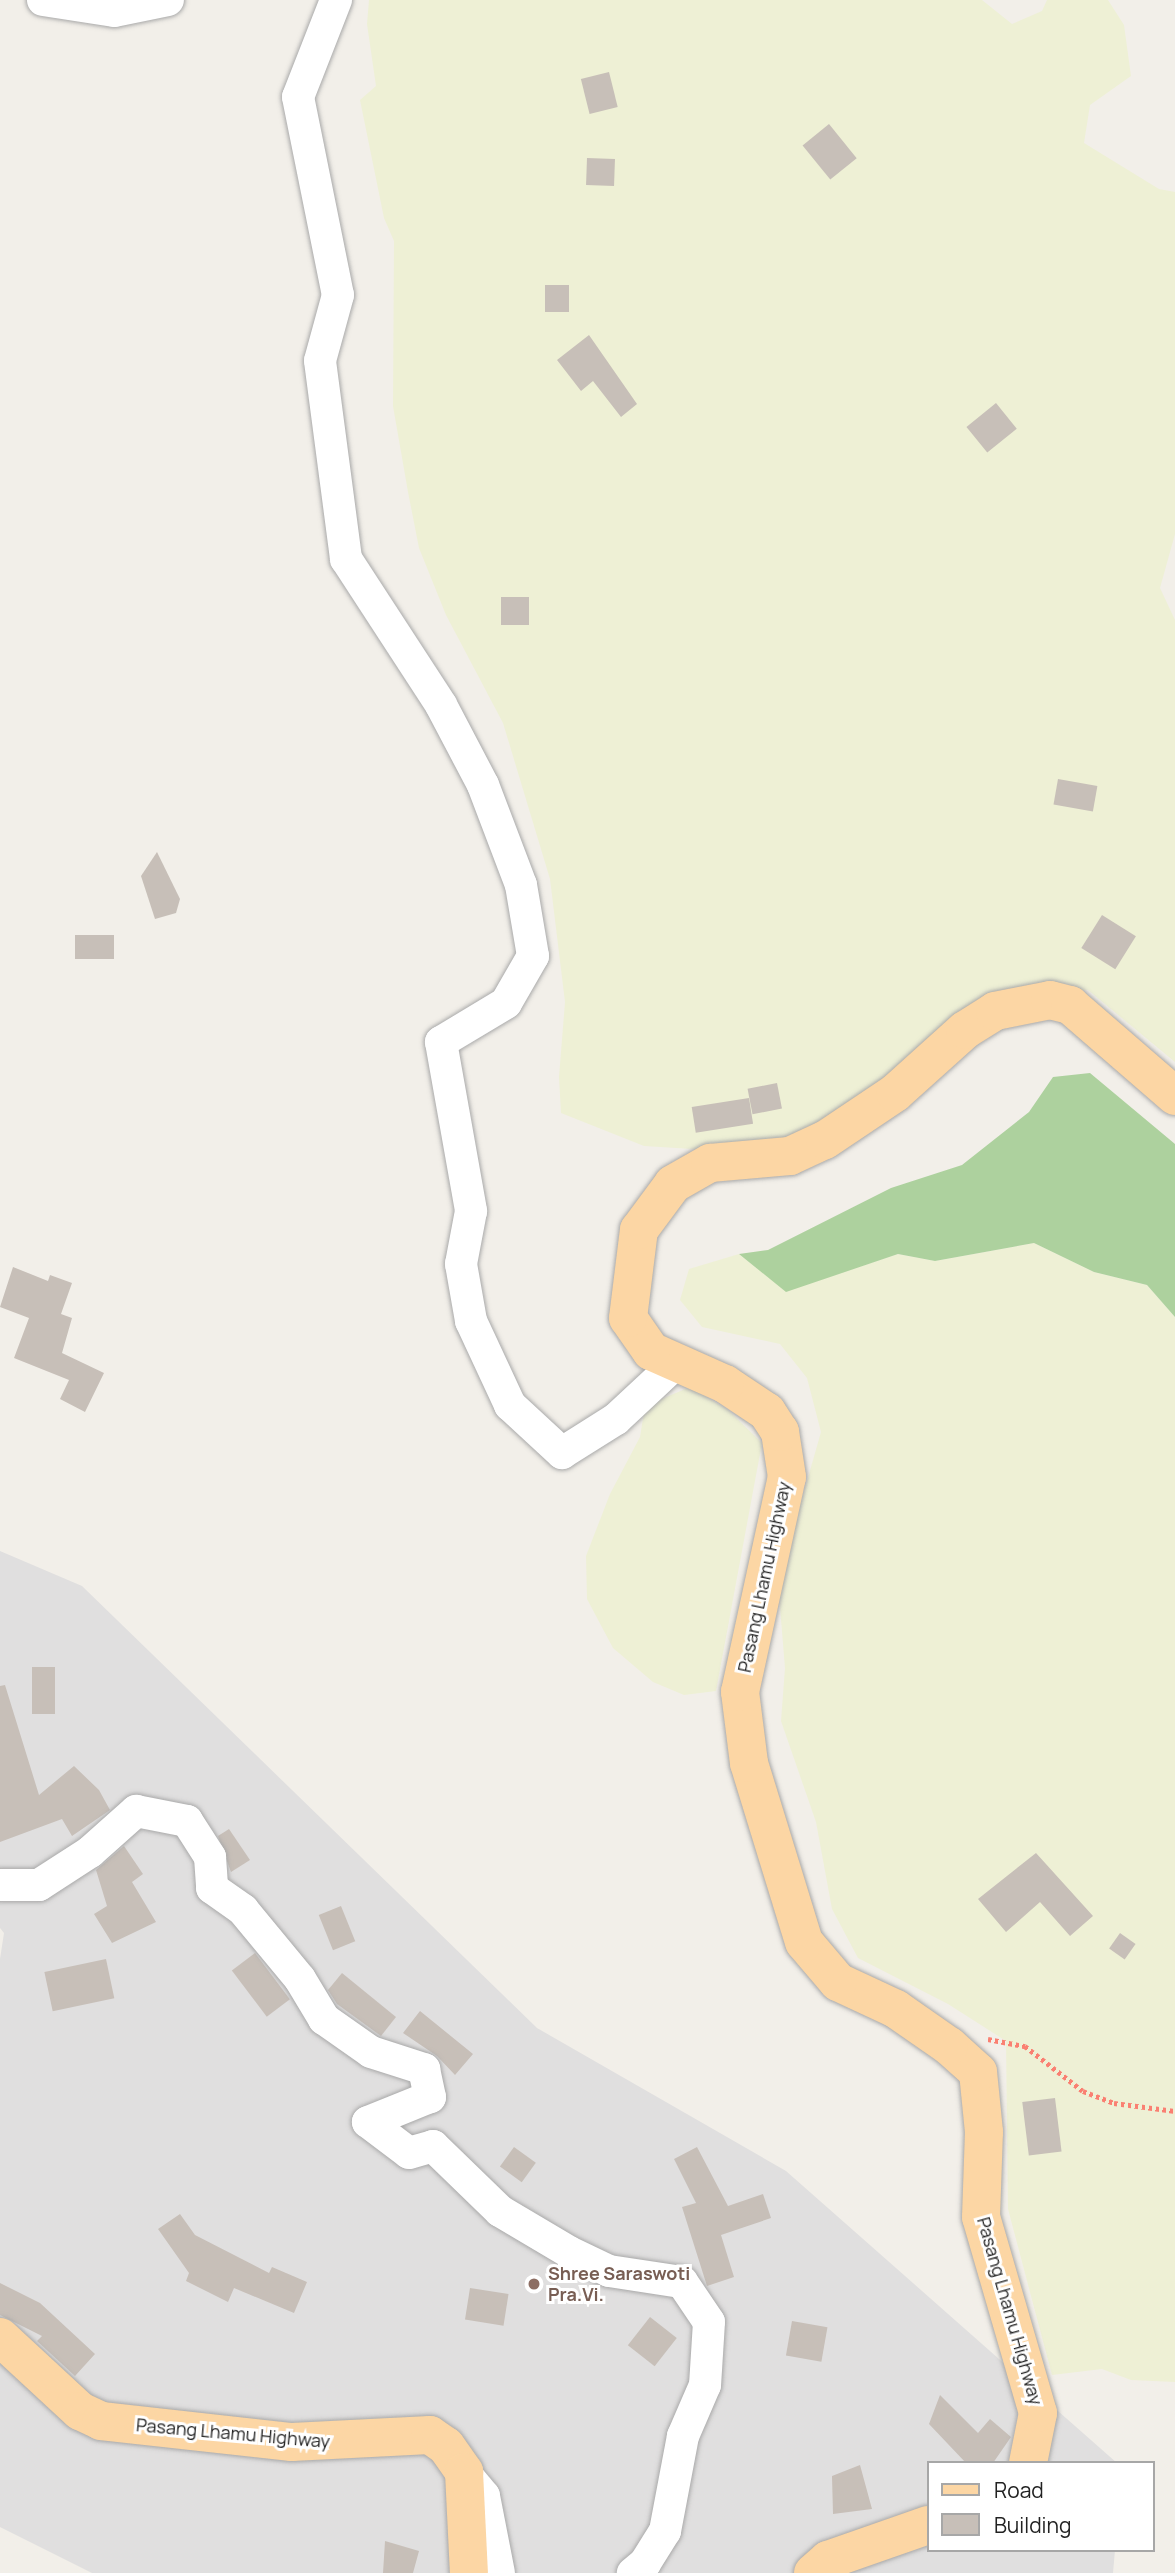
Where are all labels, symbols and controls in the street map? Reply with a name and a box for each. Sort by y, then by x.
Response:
street label: Pasang Lhamu Highway [733,1480,795,1674]
street label: Pasang Lhamu Highway [973,2215,1047,2407]
place label: Shree Saraswoti Pra.Vi. [548,2263,690,2306]
marker: Shree Saraswoti Pra.Vi. [526,2276,542,2292]
street label: Pasang Lhamu Highway [135,2414,331,2452]
legend [926,2461,1154,2552]
text: Road [994,2476,1044,2504]
text: Building [994,2511,1071,2539]

